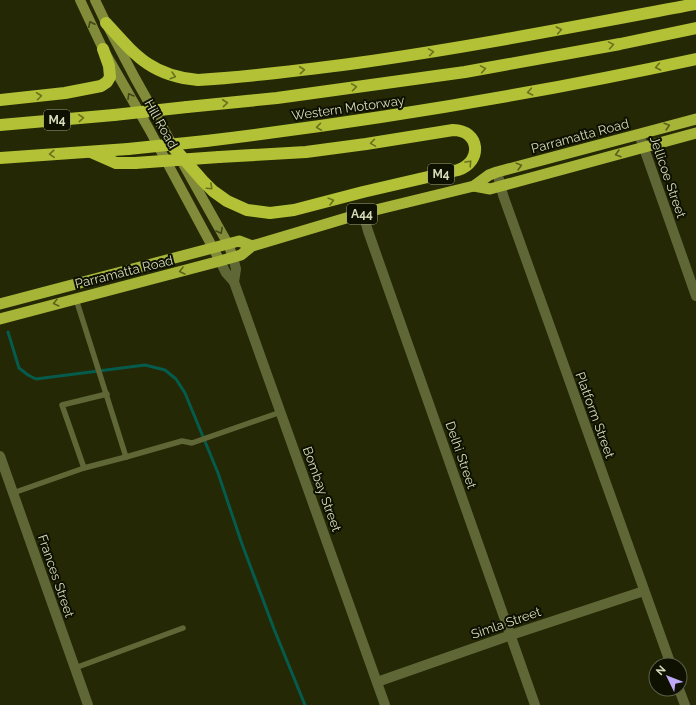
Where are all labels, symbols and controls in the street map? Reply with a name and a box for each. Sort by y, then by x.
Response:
one-way arrow [88,21,96,29]
one-way arrow [556,27,562,35]
one-way arrow [608,42,614,50]
one-way arrow [428,48,434,57]
one-way arrow [655,62,661,71]
one-way arrow [480,65,486,73]
one-way arrow [299,66,305,75]
one-way arrow [169,71,176,80]
one-way arrow [351,83,357,92]
one-way arrow [527,87,533,96]
one-way arrow [36,92,42,101]
one-way arrow [128,93,135,100]
street label: Western Motorway [291,93,405,123]
street label: Hill Road [141,97,181,151]
one-way arrow [222,99,228,108]
road number: M4 [44,110,70,130]
one-way arrow [78,113,84,122]
street label: Parramatta Road [529,116,631,156]
one-way arrow [316,122,322,131]
one-way arrow [664,123,671,131]
street label: Jellicoe Street [647,134,689,220]
one-way arrow [370,138,377,147]
one-way arrow [615,149,622,158]
one-way arrow [49,150,55,159]
one-way arrow [464,160,471,168]
one-way arrow [516,162,523,171]
road number: M4 [428,164,454,184]
one-way arrow [205,182,213,190]
one-way arrow [328,197,334,205]
road number: A44 [347,204,377,224]
one-way arrow [215,227,223,234]
street label: Parramatta Road [73,253,175,291]
one-way arrow [179,266,186,275]
one-way arrow [53,299,59,307]
street label: Platform Street [572,370,618,461]
street label: Delhi Street [442,419,480,491]
street label: Bombay Street [300,444,345,534]
street label: Frances Street [35,533,77,620]
street label: Simla Street [469,604,543,642]
north arrow [648,657,688,697]
text: N [653,663,669,678]

